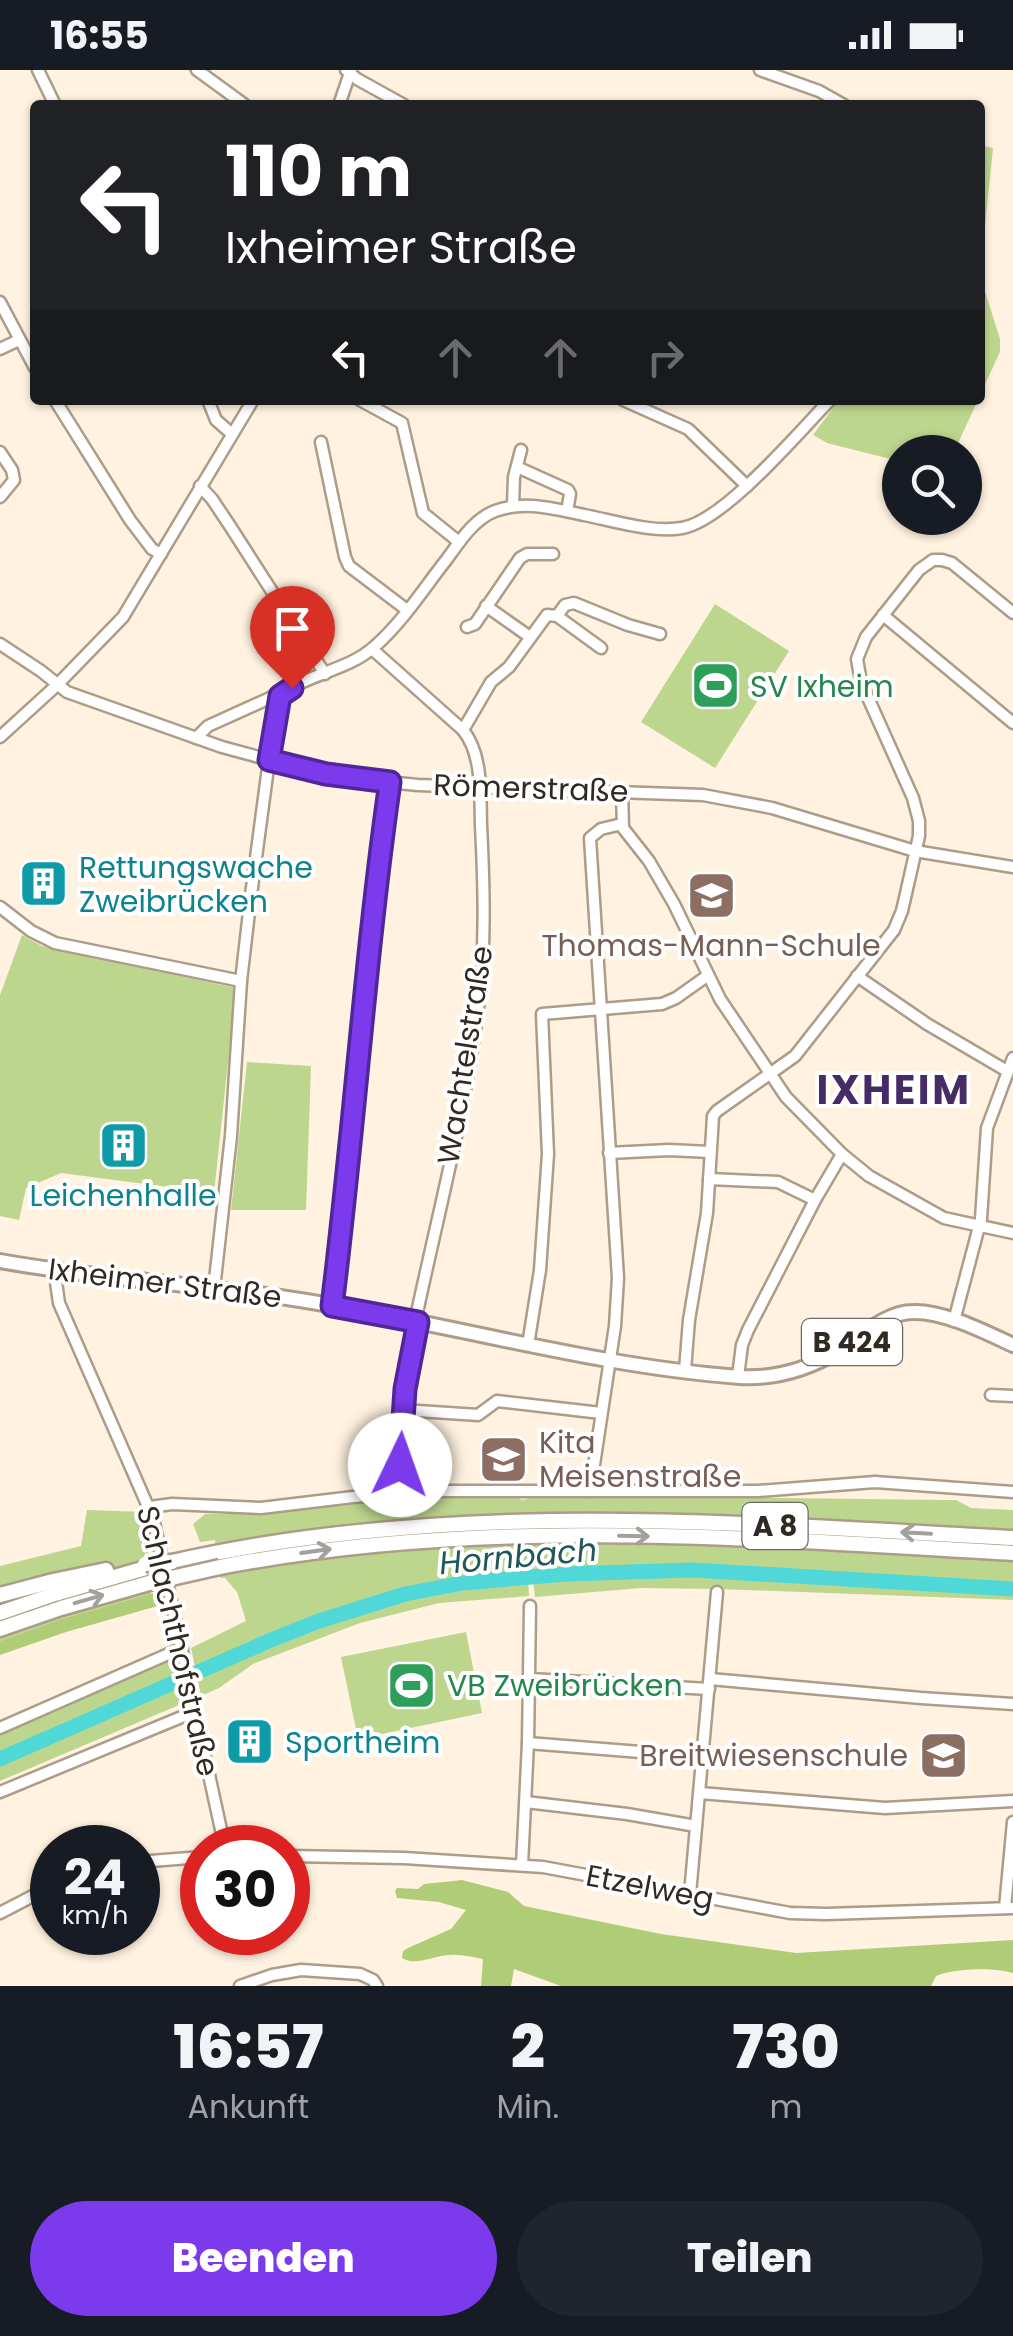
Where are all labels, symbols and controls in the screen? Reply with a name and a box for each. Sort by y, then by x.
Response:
text: 16:55 [50,9,149,62]
text: 110 m [225,122,412,221]
icon: left [60,140,190,270]
text: Ixheimer Straße [225,216,577,279]
icon: left [323,330,378,385]
icon: ahead [428,330,483,385]
icon: ahead [533,330,588,385]
icon: right [638,330,693,385]
map controls [882,435,982,535]
button: search [882,435,982,535]
pin [250,586,335,689]
icon: arrive [265,601,320,656]
sports icon: SV Ixheim [689,660,741,712]
place label: SV Ixheim [750,665,894,708]
street label: Römerstraße [433,763,629,813]
place label: Rettungswache Zweibrücken [79,846,313,923]
building icon: Rettungswache Zweibrücken [18,858,70,910]
school or university icon: Thomas-Mann-Schule [685,870,737,922]
place label: Thomas-Mann-Schule [541,924,881,967]
street label: Wachtelstraße [426,943,504,1167]
district label: IXHEIM [817,1062,971,1118]
building icon: Leichenhalle [97,1120,149,1172]
place label: Leichenhalle [30,1174,217,1217]
street label: Ixheimer Straße [46,1247,284,1319]
road number: B 424 [802,1319,902,1365]
position arrow [348,1413,452,1517]
place label: Kita Meisenstraße [539,1421,741,1498]
school or university icon: Kita Meisenstraße [478,1433,530,1485]
street label: Schlachthofstraße [126,1502,230,1780]
road number: A 8 [742,1503,808,1549]
one-way arrow [900,1523,932,1542]
one-way arrow [617,1526,649,1545]
water label: Hornbach [437,1527,599,1585]
one-way arrow [299,1542,332,1560]
one-way arrow [73,1589,104,1607]
sports icon: VB Zweibrücken [386,1659,438,1711]
place label: VB Zweibrücken [447,1664,683,1707]
building icon: Sportheim [224,1716,276,1768]
place label: Sportheim [285,1721,440,1764]
school or university icon: Breitwiesenschule [917,1729,969,1781]
place label: Breitwiesenschule [639,1734,908,1777]
speed limit sign: 30 [180,1825,310,1955]
text: 24 [64,1842,126,1913]
street label: Etzelweg [582,1854,718,1920]
text: km/h [62,1898,128,1933]
text: 16:57 [173,2005,323,2089]
text: 2 [511,2005,545,2089]
text: 730 [732,2005,840,2089]
text: Ankunft [187,2084,309,2129]
text: Min. [497,2084,559,2129]
text: m [770,2084,803,2129]
button: Beenden [30,2201,497,2316]
button: Teilen [517,2201,983,2316]

